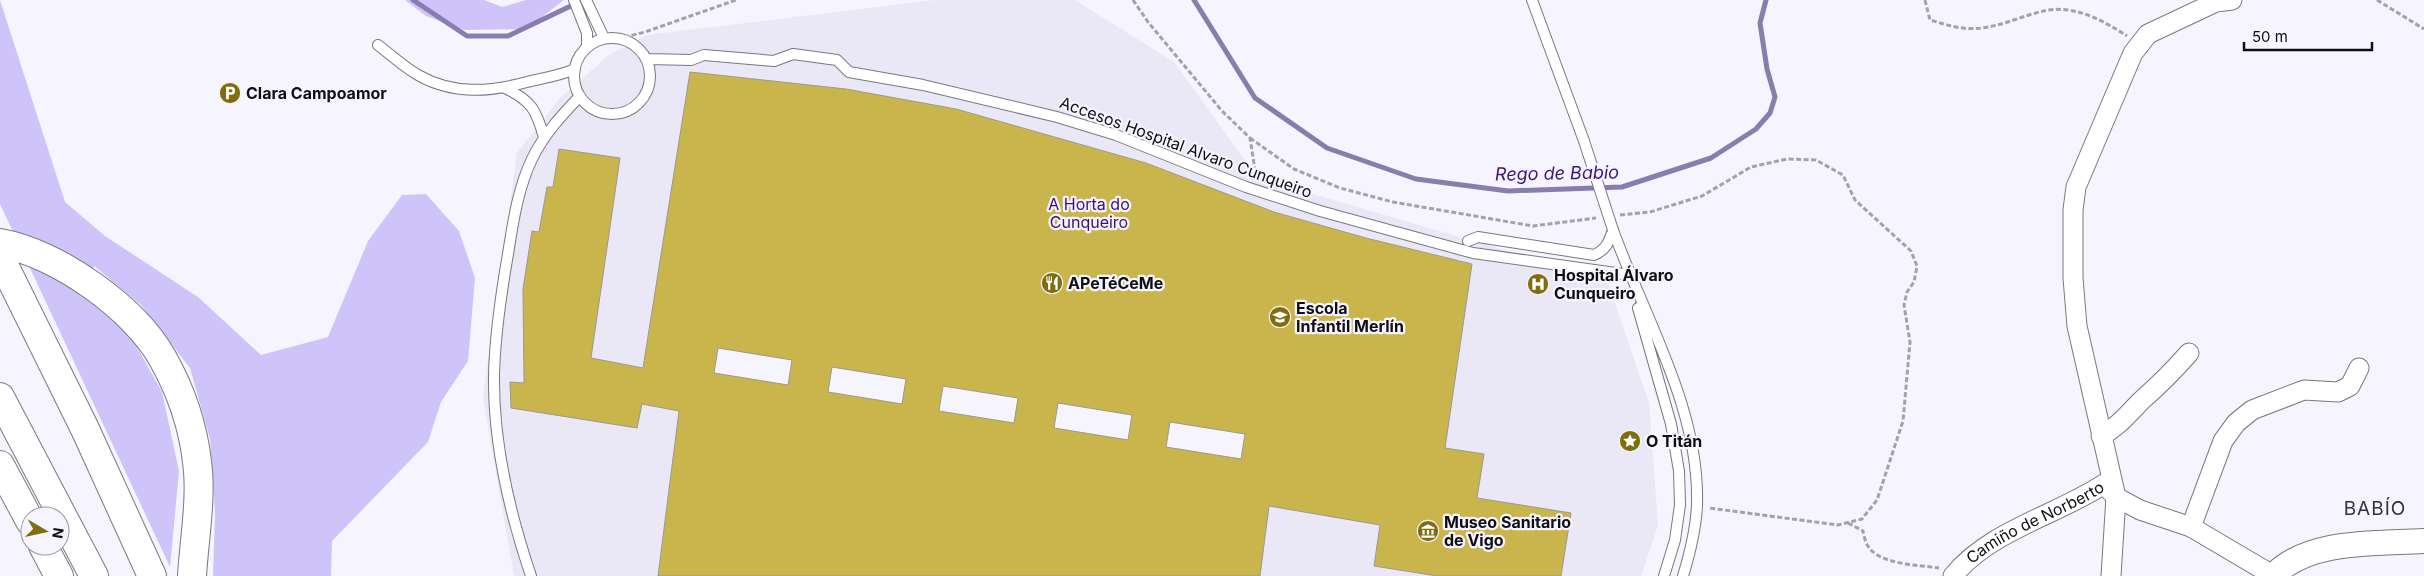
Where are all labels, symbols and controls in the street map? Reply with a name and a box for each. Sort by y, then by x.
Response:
scale bar [2244,20,2372,52]
text: 50 m [2252,27,2288,46]
parking icon: Clara Campoamor [218,81,242,105]
place label: Clara Campoamor [246,83,387,103]
street label: Accesos Hospital Alvaro Cunqueiro [1057,92,1315,202]
water label: Rego de Babio [1495,161,1619,185]
park label: A Horta do Cunqueiro [1048,194,1130,232]
place label: Hospital Álvaro Cunqueiro [1554,265,1674,303]
restaurant icon: APeTéCeMe [1040,271,1064,295]
hospital icon: Hospital Álvaro Cunqueiro [1526,272,1550,296]
place label: APeTéCeMe [1068,273,1163,293]
place label: Escola Infantil Merlín [1296,298,1404,336]
school or university icon: Escola Infantil Merlín [1268,305,1292,329]
place icon: O Titán [1618,429,1642,453]
place label: O Titán [1646,431,1702,451]
street label: Camiño de Norberto [1962,477,2108,568]
district label: BABÍO [2344,496,2406,520]
north arrow [20,506,70,556]
place label: Museo Sanitario de Vigo [1444,512,1571,550]
museum icon: Museo Sanitario de Vigo [1416,519,1440,543]
text: N [49,527,68,540]

